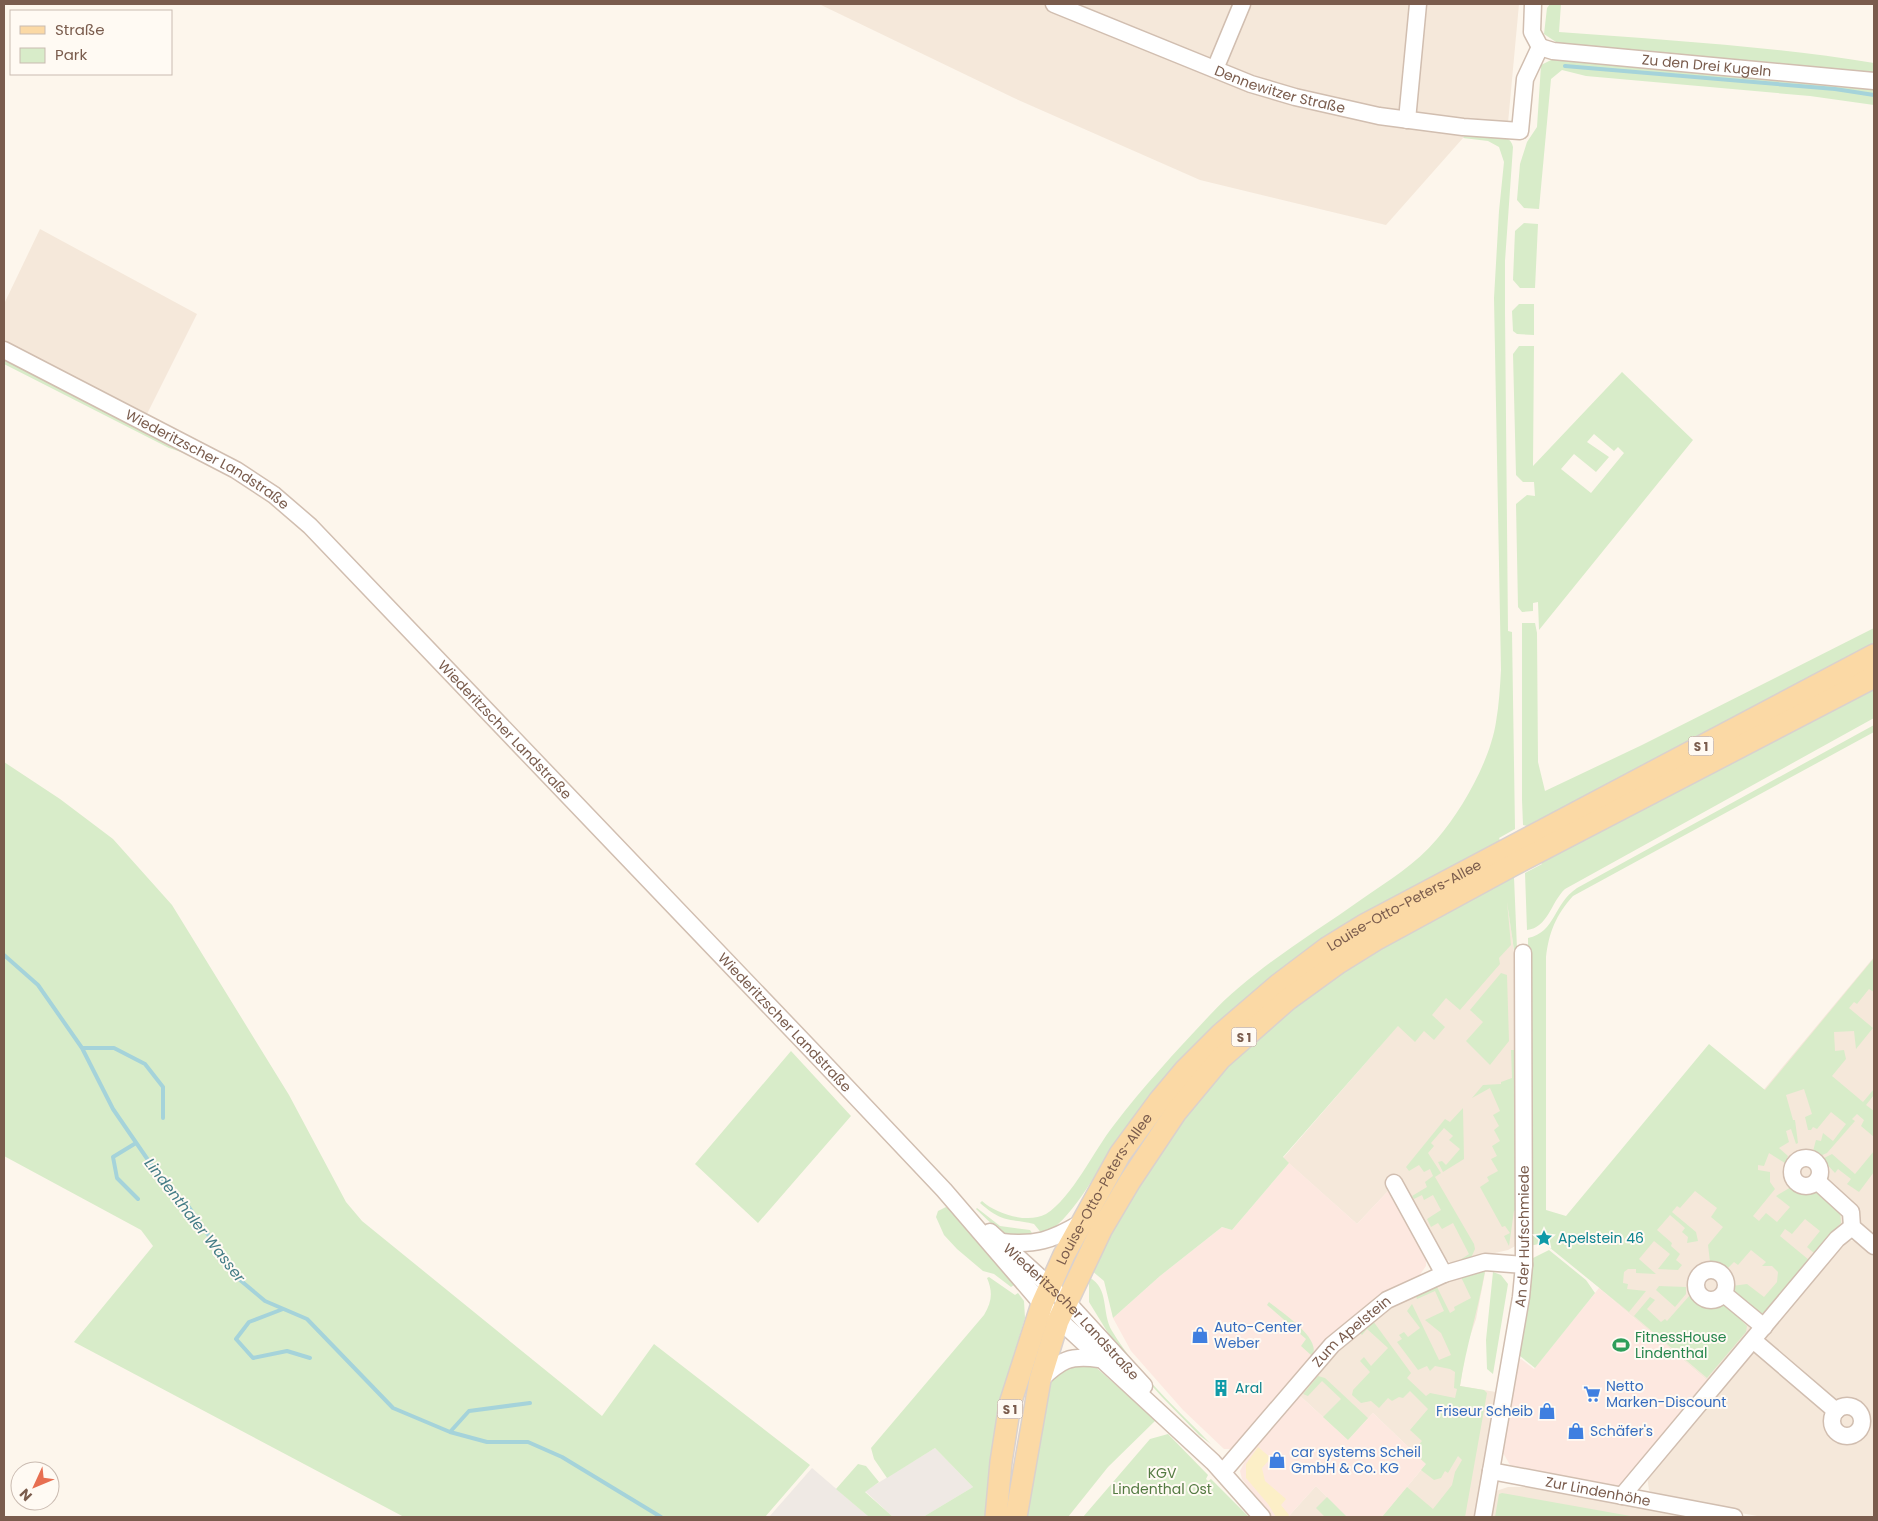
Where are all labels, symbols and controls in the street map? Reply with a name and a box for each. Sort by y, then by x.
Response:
legend [10,10,172,75]
text: Straße [55,19,105,40]
text: Park [55,44,87,65]
street label: Zu den Drei Kugeln [1641,49,1772,81]
street label: Dennewitzer Straße [1212,60,1348,118]
street label: Wiederitzscher Landstraße [122,405,294,514]
street label: Wiederitzscher Landstraße [433,656,577,804]
road number: S 1 [1688,736,1714,756]
street label: Louise-Otto-Peters-Allee [1323,855,1485,956]
street label: Wiederitzscher Landstraße [713,948,856,1097]
road number: S 1 [1232,1028,1256,1046]
street label: Louise-Otto-Peters-Allee [1051,1109,1157,1268]
water label: Lindenthaler Wasser [140,1153,250,1287]
street label: An der Hufschmiede [1509,1165,1534,1309]
place icon: Apelstein 46 [1534,1228,1554,1248]
place label: Apelstein 46 [1558,1228,1644,1248]
street label: Wiederitzscher Landstraße [999,1239,1144,1385]
street label: Zum Apelstein [1307,1291,1395,1371]
place label: Auto-Center Weber [1214,1317,1302,1353]
shop icon: Auto-Center Weber [1190,1325,1210,1345]
place label: FitnessHouse Lindenthal [1635,1327,1727,1363]
sports icon: FitnessHouse Lindenthal [1611,1335,1631,1355]
place label: Netto Marken-Discount [1606,1376,1726,1412]
building icon: Aral [1211,1378,1231,1398]
place label: Aral [1235,1378,1263,1398]
supermarket icon: Netto Marken-Discount [1582,1384,1602,1404]
road number: S 1 [998,1400,1022,1418]
place label: Friseur Scheib [1436,1401,1533,1421]
shop icon: Friseur Scheib [1537,1401,1557,1421]
shop icon: Schäfer's [1566,1421,1586,1441]
place label: Schäfer's [1590,1421,1653,1441]
place label: car systems Scheil GmbH & Co. KG [1291,1442,1421,1478]
shop icon: car systems Scheil GmbH & Co. KG [1267,1450,1287,1470]
north arrow [10,1461,60,1511]
park label: KGV Lindenthal Ost [1112,1463,1212,1499]
street label: Zur Lindenhöhe [1544,1472,1653,1511]
text: N [15,1484,36,1506]

